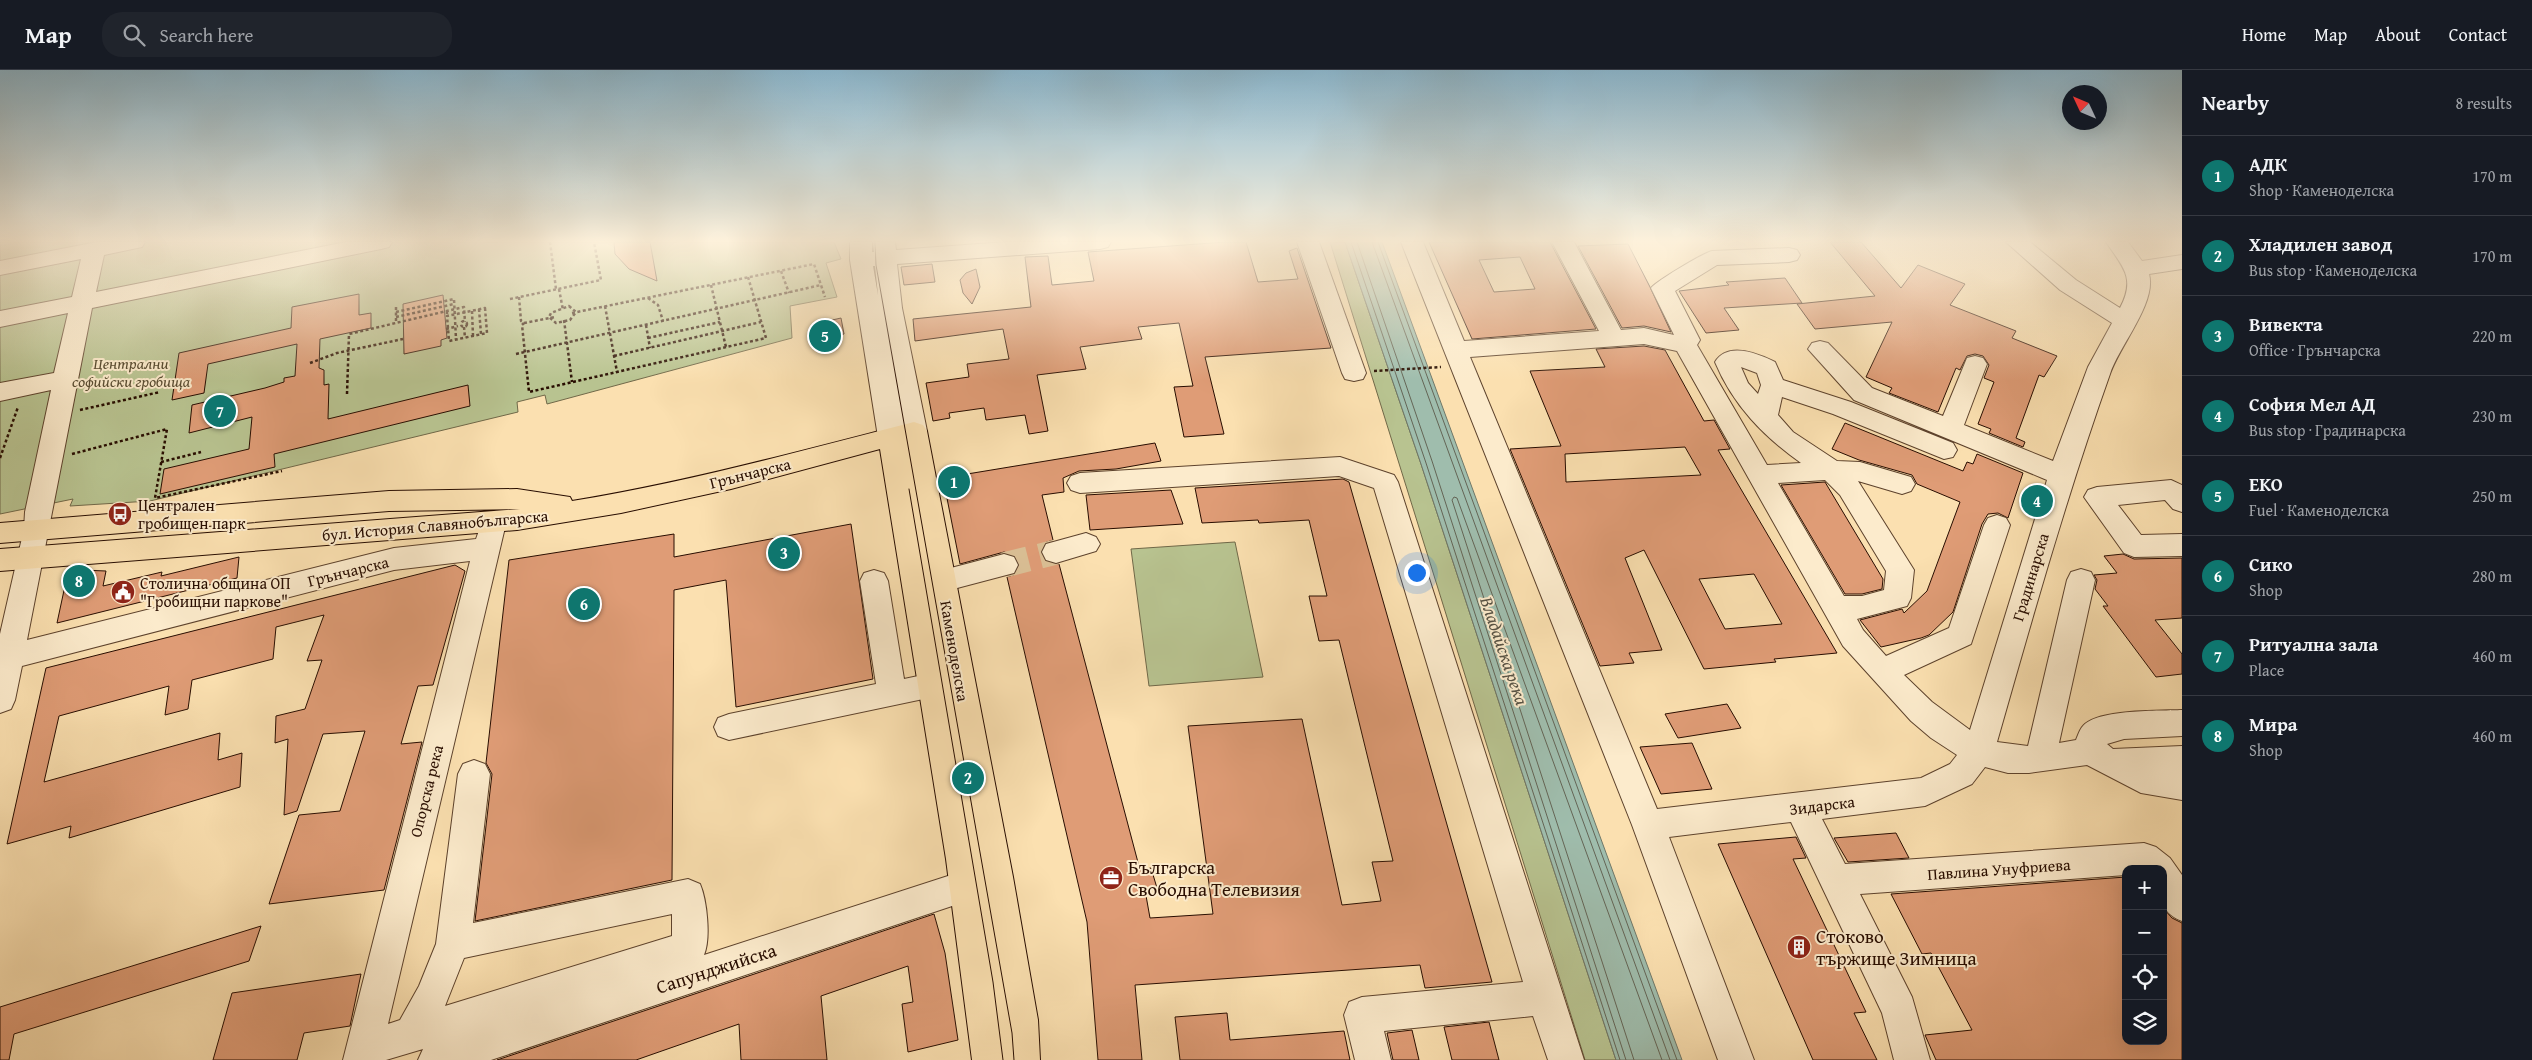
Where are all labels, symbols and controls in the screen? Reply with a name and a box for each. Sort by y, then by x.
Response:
search box [102,12,452,57]
text: Map [25,17,72,52]
icon: search [120,21,148,49]
text: Search here [160,21,253,49]
text: Home [2242,21,2286,48]
text: Map [2314,21,2347,48]
text: About [2375,21,2421,48]
text: Contact [2449,21,2507,48]
north arrow [2062,85,2107,130]
text: Nearby [2202,87,2269,118]
text: 8 results [2455,91,2512,115]
text: АДК [2249,150,2287,178]
text: 1 [2214,164,2222,188]
text: 170 m [2472,164,2512,188]
text: Shop · Каменоделска [2249,178,2394,202]
text: Хладилен завод [2249,230,2392,258]
text: 2 [2214,244,2222,268]
text: 170 m [2472,244,2512,268]
text: Bus stop · Каменоделска [2249,258,2417,282]
text: Вивекта [2249,310,2323,338]
pin: 5 [809,317,841,355]
text: 3 [2214,324,2222,348]
text: 220 m [2472,324,2512,348]
text: Office · Грънчарска [2249,338,2381,362]
park label: Централни софийски гробища [72,351,191,393]
text: София Мел АД [2249,390,2376,418]
pin: 7 [204,392,236,430]
text: 4 [2214,404,2222,428]
text: 230 m [2472,404,2512,428]
text: Bus stop · Градинарска [2249,418,2406,442]
street label: Грънчарска [707,451,794,495]
pin: 1 [938,463,970,501]
text: EKO [2249,470,2283,498]
pin: 4 [2021,482,2053,520]
text: 5 [2214,484,2222,508]
text: 250 m [2472,484,2512,508]
place label: Централен гробищен парк [138,493,246,535]
text: Fuel · Каменоделска [2249,498,2389,522]
bus stop icon: Централен гробищен парк [107,501,133,527]
street label: бул. История Славянобългарска [321,503,550,547]
street label: Градинарска [2005,530,2055,624]
pin: 3 [768,534,800,572]
street label: Грънчарска [305,549,392,593]
text: Сико [2249,550,2293,578]
your location [1404,560,1430,586]
pin: 8 [63,562,95,600]
text: 6 [2214,564,2222,588]
text: 280 m [2472,564,2512,588]
place label: Столична община ОП "Гробищни паркове" [140,571,291,613]
text: Shop [2249,578,2283,602]
public building icon: Столична община ОП "Гробищни паркове" [110,579,136,605]
pin: 6 [568,585,600,623]
water label: Владайска река [1473,592,1536,709]
street label: Каменоделска [934,599,976,704]
text: Ритуална зала [2249,630,2378,658]
text: 7 [2214,644,2222,668]
text: 460 m [2472,644,2512,668]
text: Place [2249,658,2284,682]
text: Мира [2249,710,2297,738]
text: 8 [2214,724,2222,748]
text: 460 m [2472,724,2512,748]
text: Shop [2249,738,2283,762]
street label: Опорска река [403,742,449,840]
pin: 2 [952,759,984,797]
street label: Зидарска [1788,789,1857,821]
street label: Павлина Унуфриева [1927,852,2072,886]
place label: Българска Свободна Телевизия [1128,853,1300,903]
office icon: Българска Свободна Телевизия [1098,865,1124,891]
map controls [2122,865,2167,1045]
button: + [2122,865,2167,910]
button: − [2122,910,2167,955]
place label: Стоково тържище Зимница [1816,922,1976,972]
building icon: Стоково тържище Зимница [1786,934,1812,960]
street label: Сапунджийска [652,935,780,1001]
button: locate [2122,955,2167,1000]
button: layers [2122,1000,2167,1045]

